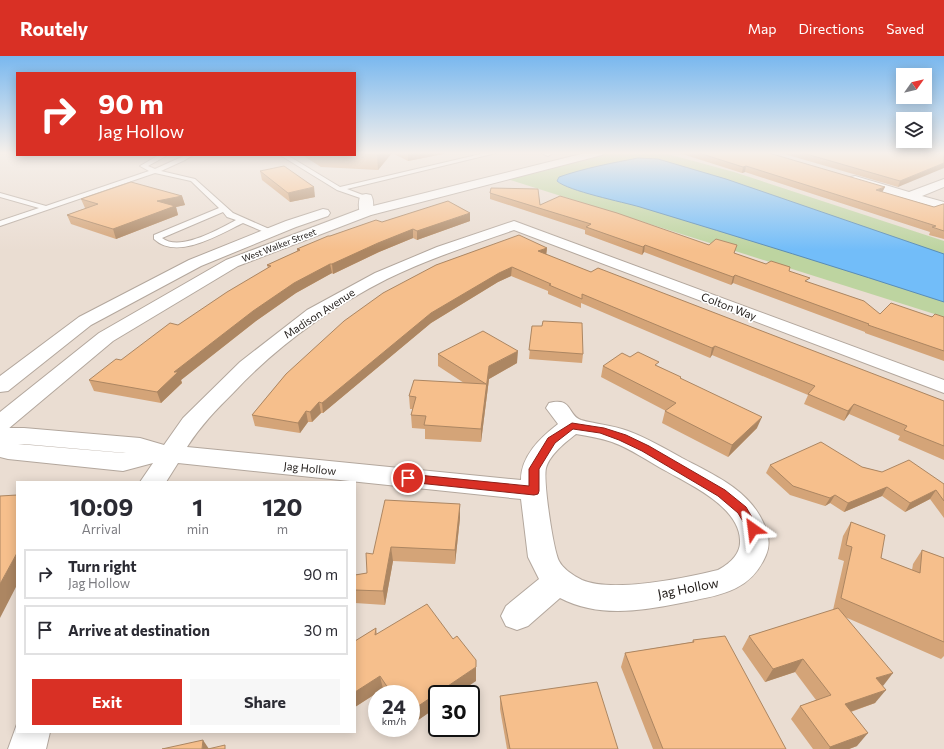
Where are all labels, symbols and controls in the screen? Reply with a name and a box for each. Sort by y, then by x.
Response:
text: Routely [20,17,88,40]
text: Map [748,20,777,37]
text: Directions [799,20,864,37]
text: Saved [886,20,924,37]
north arrow [896,68,932,104]
map controls [896,68,932,148]
text: 90 m [98,86,164,120]
icon: right [32,88,84,140]
button: layers [896,112,932,148]
text: Jag Hollow [98,120,184,142]
street label: West Walker Street [240,226,318,264]
street label: Madison Avenue [281,285,357,341]
street label: Colton Way [699,289,759,323]
street label: Jag Hollow [283,459,337,478]
pin [391,461,425,495]
icon: arrive [397,467,419,489]
text: 10:09 [69,492,133,521]
text: 1 [192,492,203,521]
text: 120 [262,492,303,521]
position arrow [732,508,774,550]
text: Arrival [82,521,121,537]
text: min [187,521,209,537]
text: m [277,521,288,537]
text: Turn right [68,557,137,575]
icon: right [34,563,56,585]
text: 90 m [303,565,338,583]
street label: Jag Hollow [656,574,721,602]
text: Jag Hollow [68,575,130,591]
icon: arrive [34,619,56,641]
text: Arrive at destination [68,621,210,639]
text: 30 m [304,621,338,639]
button: Exit [32,679,182,725]
button: Share [190,679,340,725]
speed limit sign: 30 [428,685,480,737]
text: 24 [382,694,406,718]
text: km/h [382,715,406,727]

